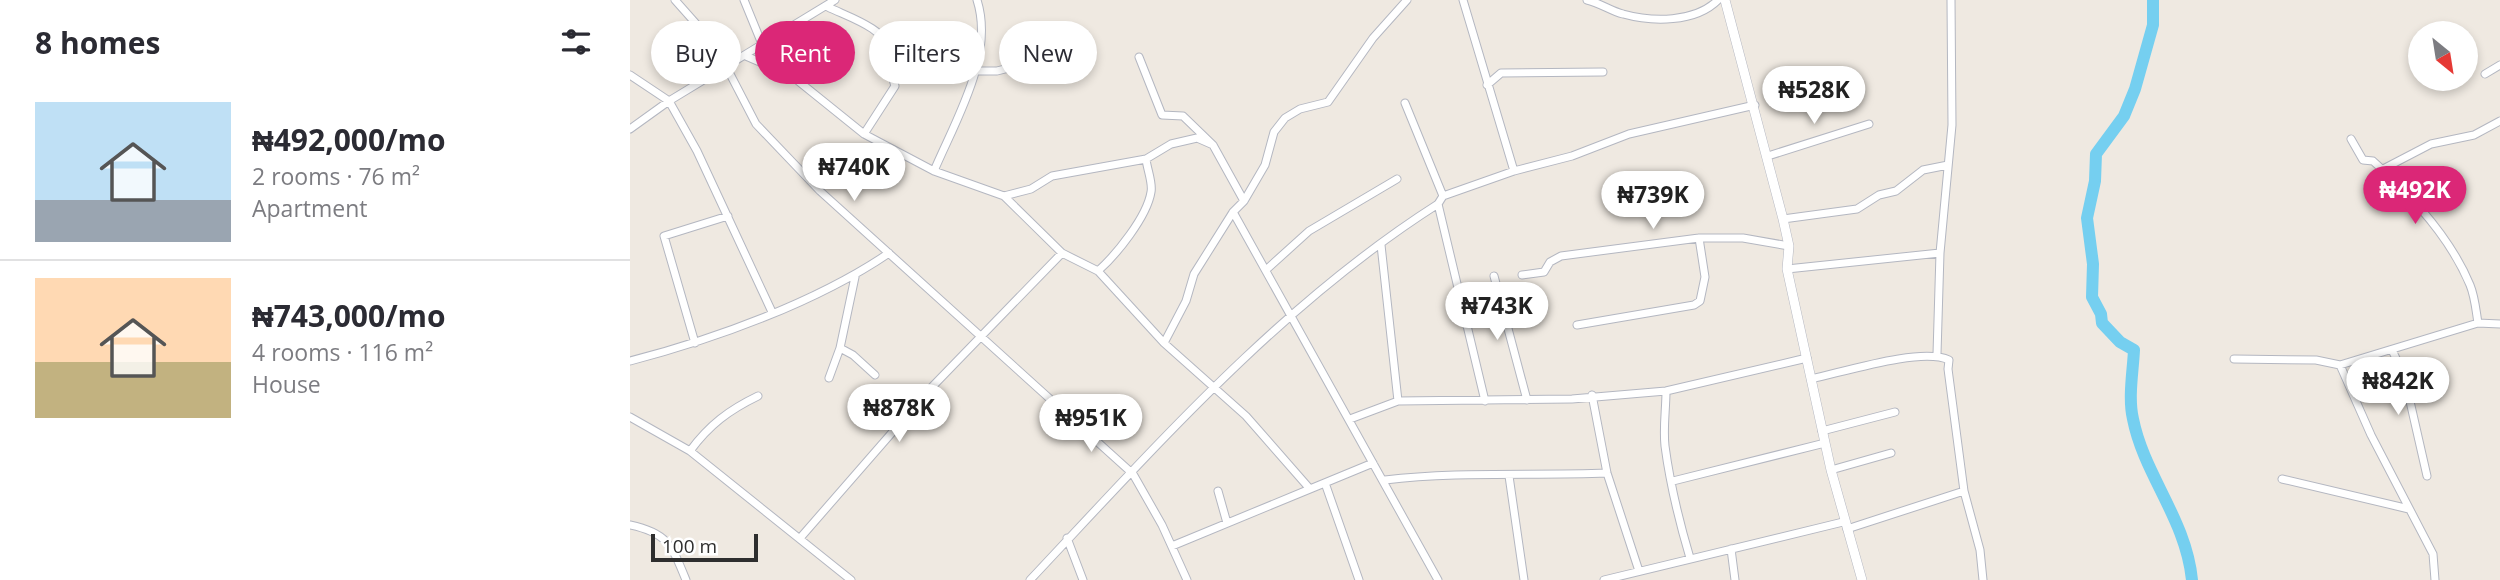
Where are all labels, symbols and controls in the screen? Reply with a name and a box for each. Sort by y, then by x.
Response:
chip: Buy [651,21,741,84]
chip: Rent [755,21,855,84]
chip: Filters [869,21,985,84]
chip: New [999,21,1097,84]
north arrow [2408,21,2478,91]
map controls [2408,21,2478,91]
text: 8 homes [35,22,160,63]
icon: filters [557,23,595,61]
pin: ₦528K [1765,66,1863,126]
text: ₦528K [1778,73,1850,105]
text: ₦492,000/mo [252,119,446,160]
icon: home [91,130,175,214]
pin: ₦740K [805,144,903,203]
text: ₦740K [818,150,890,182]
text: 2 rooms · 76 m² [252,160,420,192]
pin: ₦492K [2366,166,2464,226]
pin: ₦739K [1604,172,1702,231]
text: ₦492K [2379,173,2451,205]
text: ₦739K [1617,178,1689,210]
text: Apartment [252,192,368,224]
pin: ₦743K [1448,282,1546,342]
text: ₦743K [1461,289,1533,321]
text: ₦743,000/mo [252,295,446,336]
icon: home [91,306,175,390]
text: 4 rooms · 116 m² [252,336,433,368]
pin: ₦842K [2349,358,2447,417]
text: ₦842K [2362,364,2434,396]
text: House [252,368,321,400]
pin: ₦878K [850,384,948,444]
text: ₦878K [863,391,935,423]
pin: ₦951K [1042,394,1140,454]
text: ₦951K [1055,401,1127,433]
scale bar [651,531,758,563]
text: 100 m [662,533,717,559]

